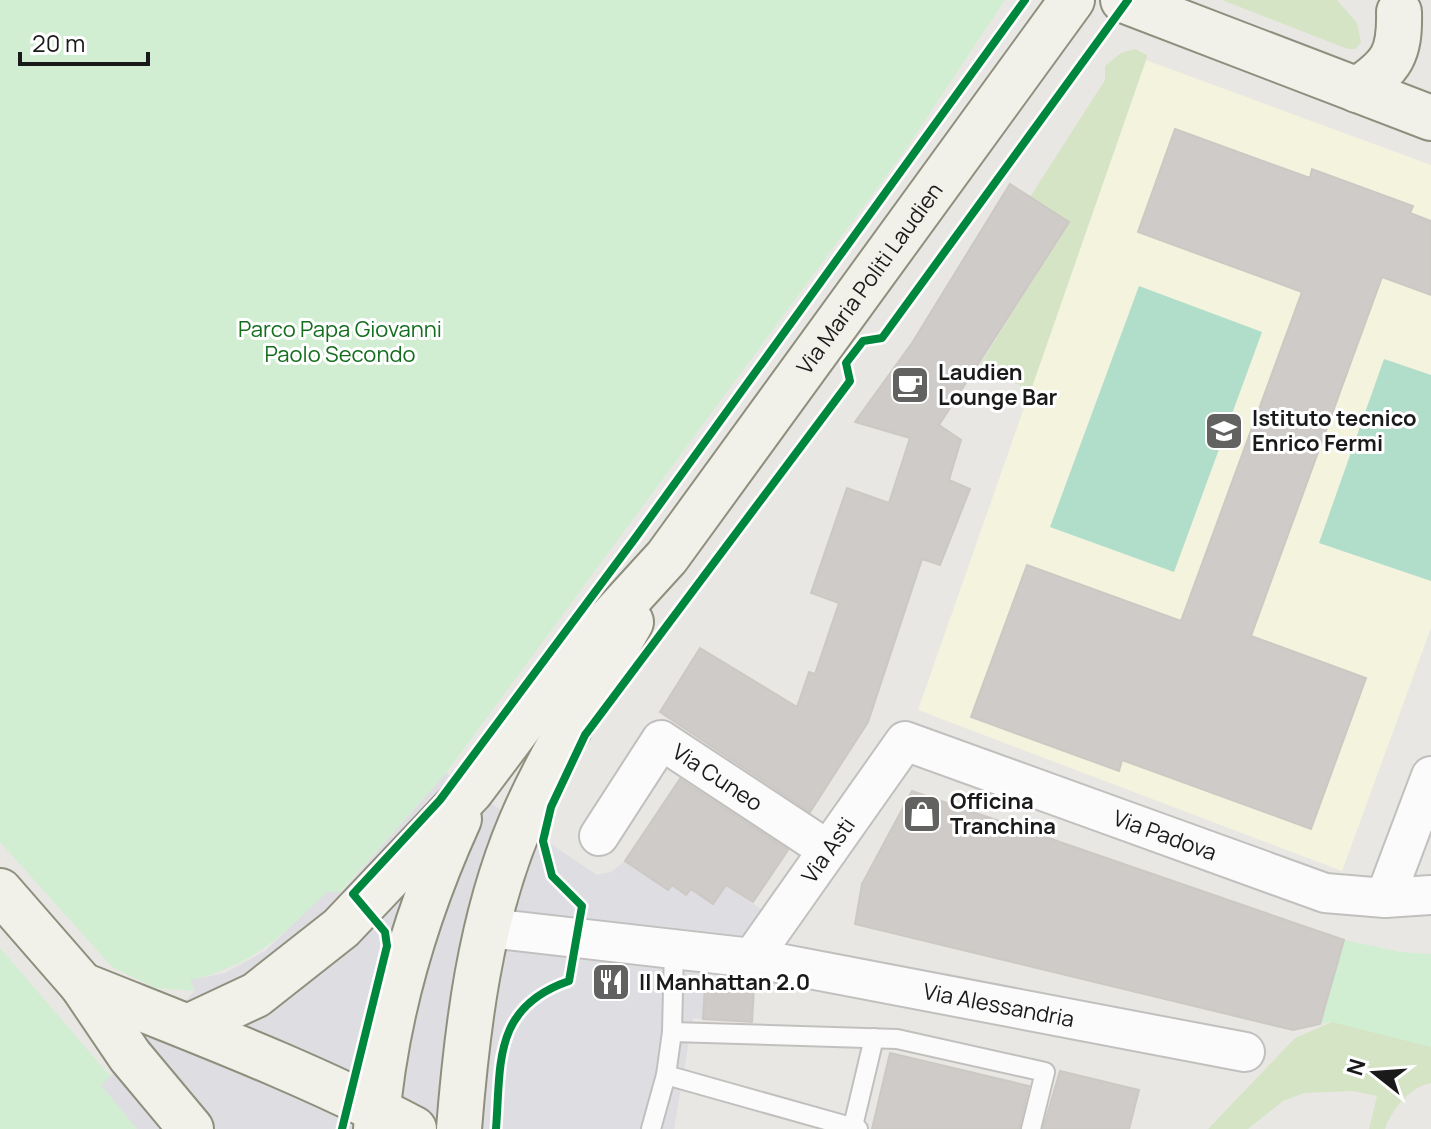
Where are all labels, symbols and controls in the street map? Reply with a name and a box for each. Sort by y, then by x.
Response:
scale bar [20,16,148,66]
text: 20 m [32,26,85,59]
street label: Via Maria Politi Laudien [790,176,949,380]
park label: Parco Papa Giovanni Paolo Secondo [238,314,442,369]
place label: Laudien Lounge Bar [938,357,1058,412]
cafe icon: Laudien Lounge Bar [889,364,931,406]
place label: Istituto tecnico Enrico Fermi [1252,403,1417,458]
school or university icon: Istituto tecnico Enrico Fermi [1203,410,1245,452]
street label: Via Cuneo [667,737,769,818]
place label: Officina Tranchina [950,786,1056,841]
shop icon: Officina Tranchina [901,793,943,835]
street label: Via Padova [1109,803,1221,868]
street label: Via Asti [794,811,862,889]
restaurant icon: Il Manhattan 2.0 [590,961,632,1003]
place label: Il Manhattan 2.0 [639,967,810,997]
street label: Via Alessandria [921,976,1077,1034]
north arrow [1335,1033,1415,1113]
text: N [1339,1055,1373,1079]

